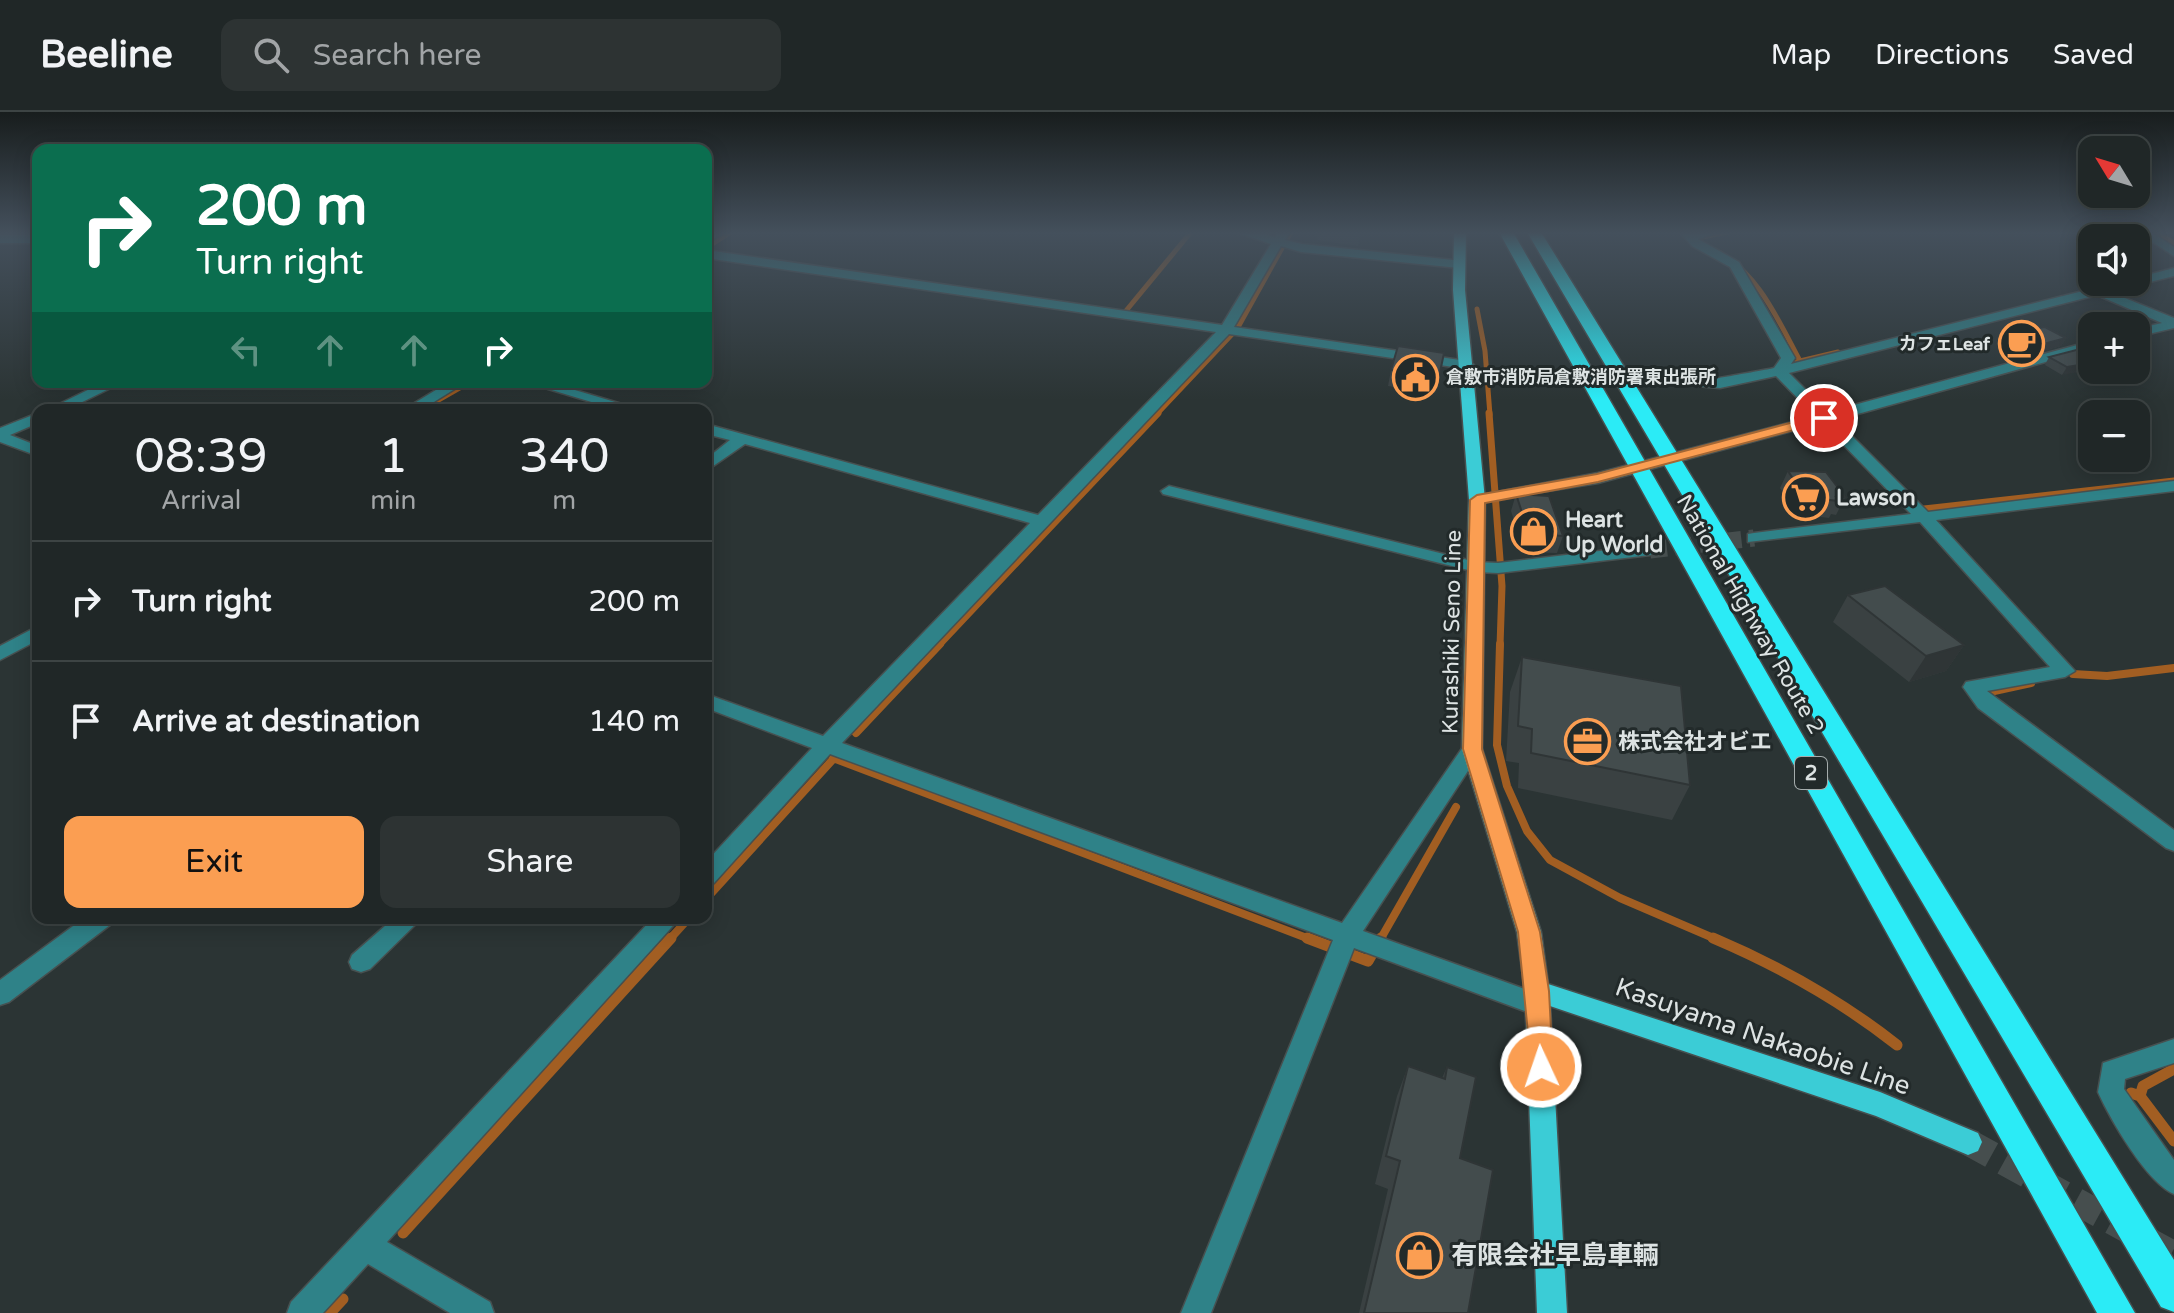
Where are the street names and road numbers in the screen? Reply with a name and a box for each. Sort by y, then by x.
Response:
street label: National Highway Route 2 [1671,490,1830,739]
street label: Kurashiki Seno Line [1437,530,1467,734]
road number: 2 [1795,757,1827,789]
street label: Kasuyama Nakaobie Line [1611,971,1915,1102]

